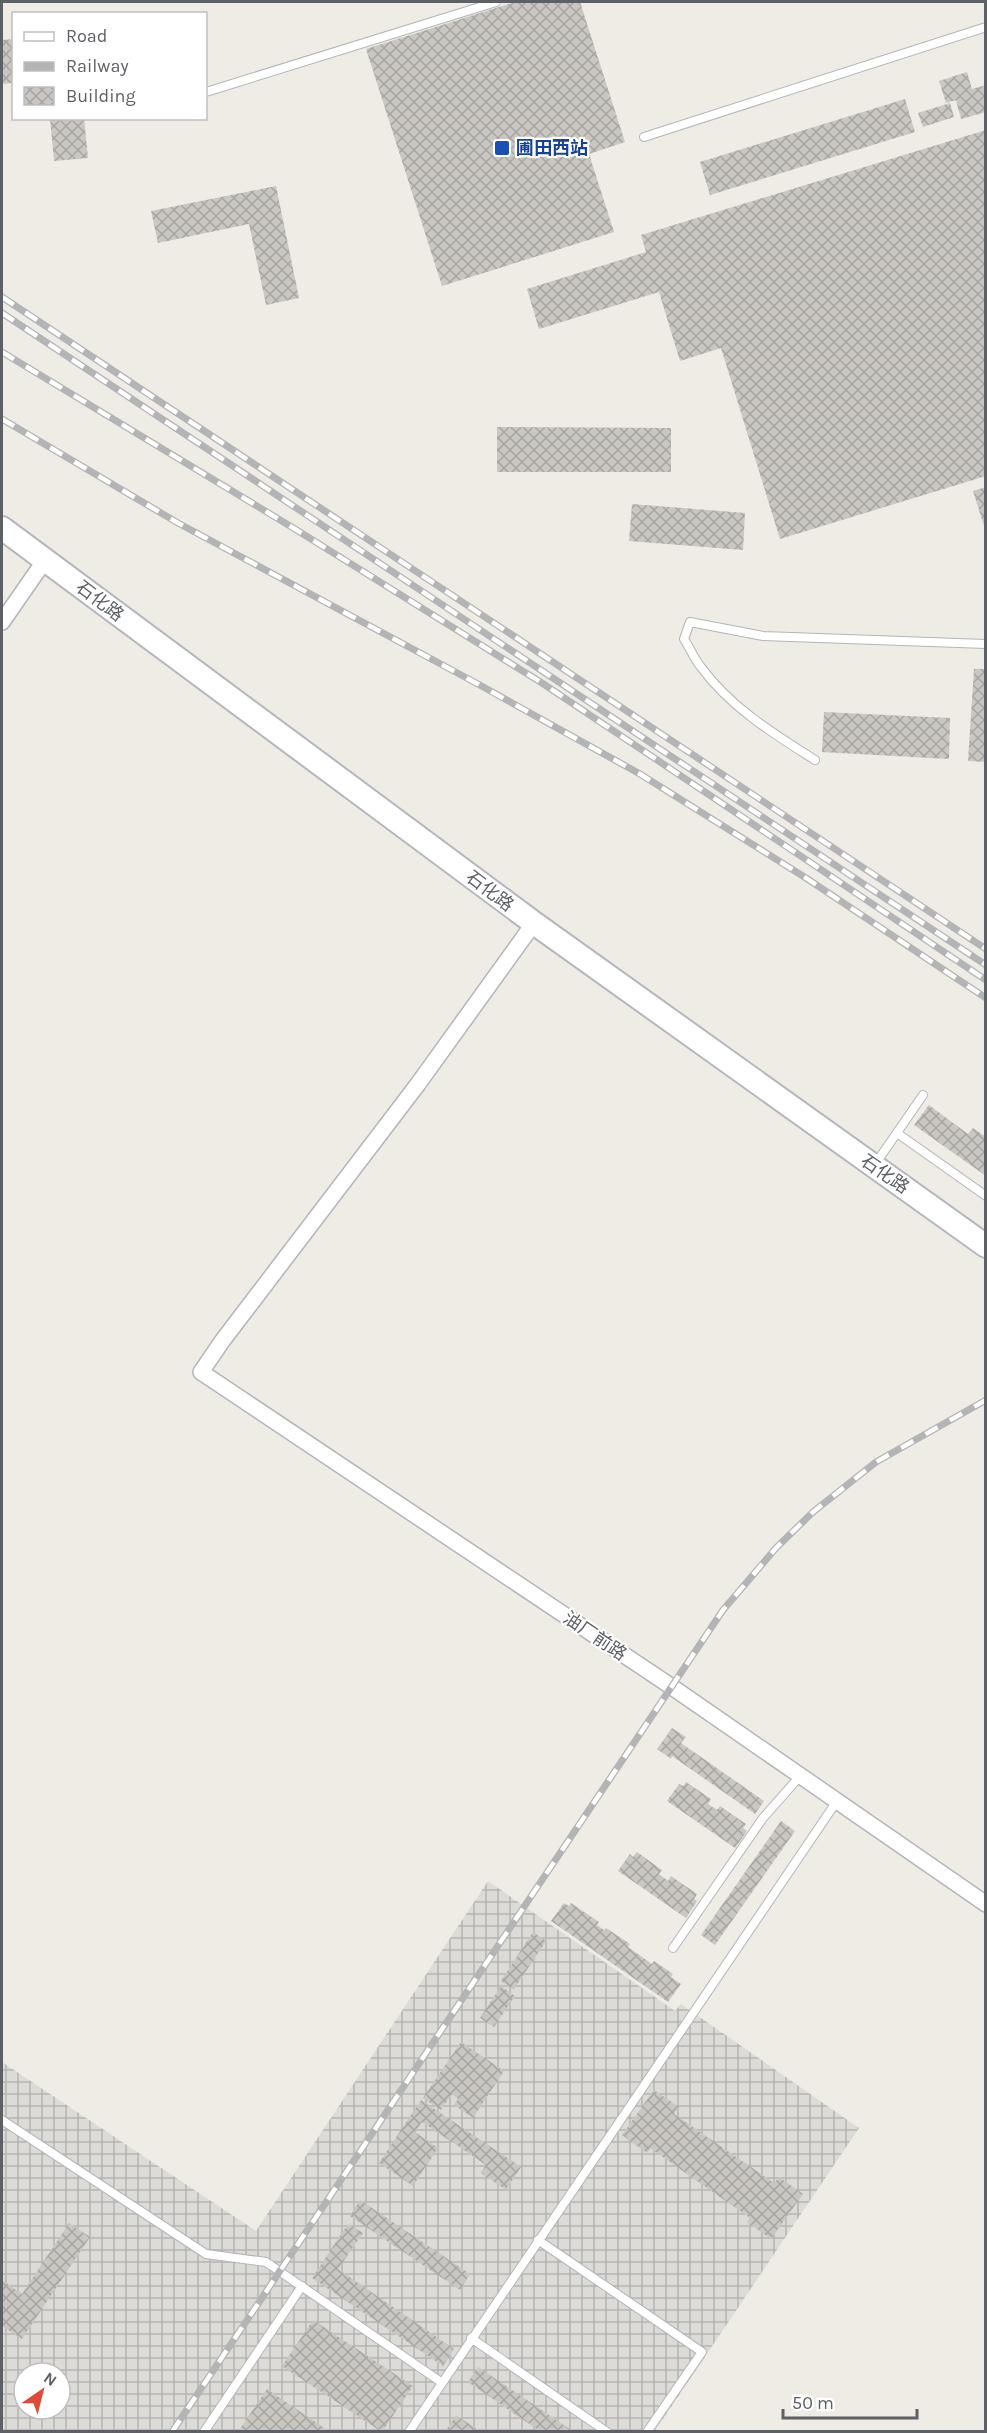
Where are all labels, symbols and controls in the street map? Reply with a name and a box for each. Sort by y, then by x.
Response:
legend [12,12,207,120]
text: Road [66,25,107,47]
text: Railway [66,55,129,77]
text: Building [66,85,136,107]
place label: 圃田西站 [516,137,588,159]
marker: 圃田西站 [493,139,511,157]
street label: 石化路 [72,576,128,626]
street label: 石化路 [462,866,518,916]
street label: 石化路 [857,1150,913,1198]
street label: 油厂前路 [559,1607,631,1665]
north arrow [12,2361,72,2421]
text: N [40,2368,60,2390]
scale bar [783,2382,916,2420]
text: 50 m [792,2392,834,2414]

